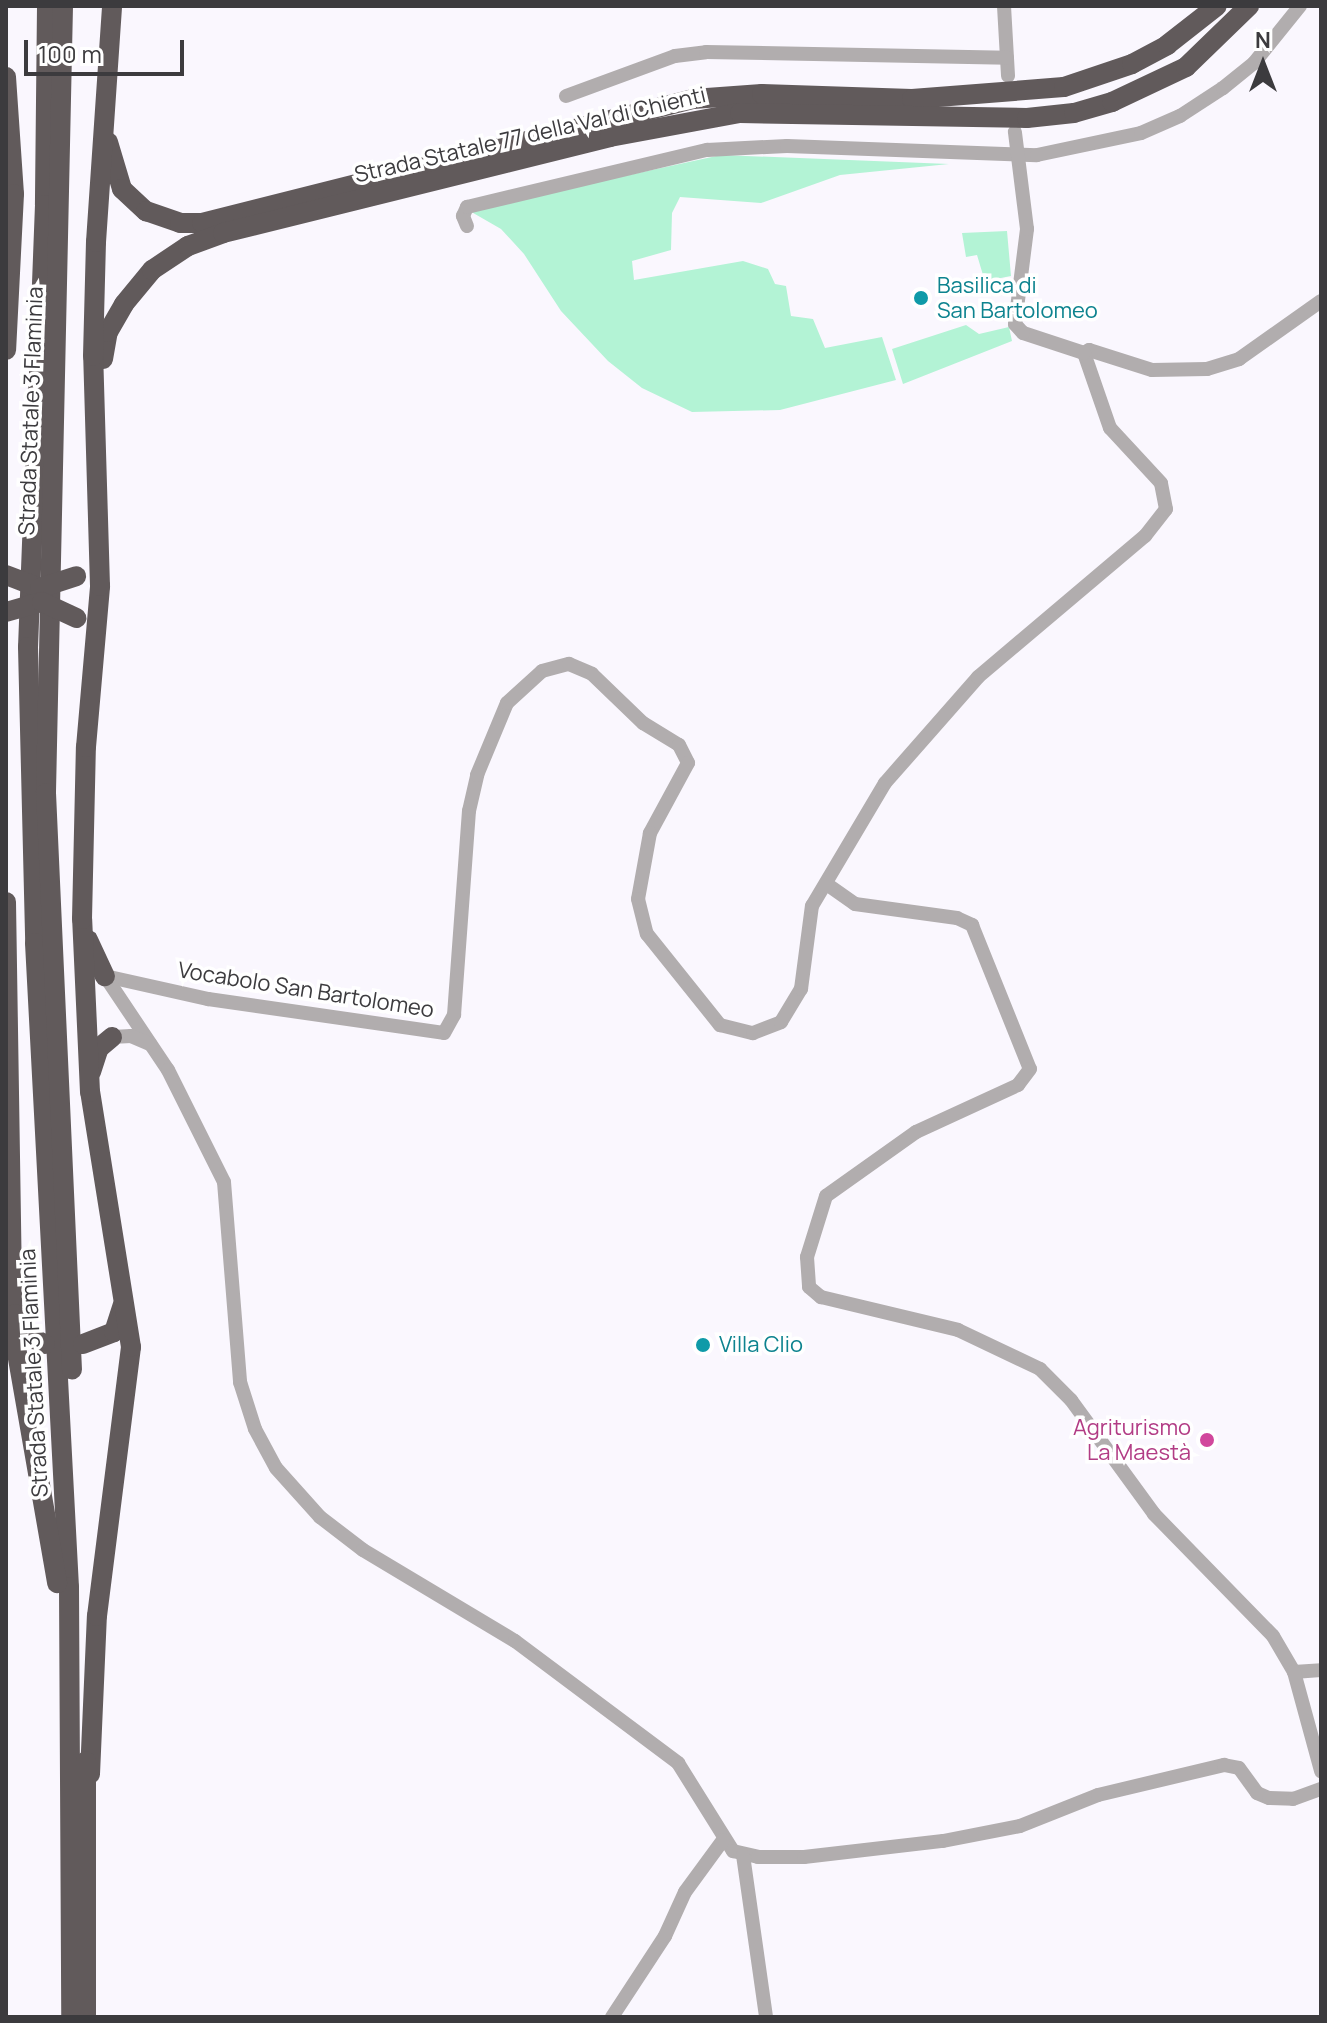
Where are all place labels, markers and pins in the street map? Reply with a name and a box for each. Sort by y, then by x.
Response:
place label: Basilica di San Bartolomeo [937,272,1098,324]
marker: Basilica di San Bartolomeo [912,289,930,307]
place label: Villa Clio [719,1332,803,1358]
marker: Villa Clio [694,1336,712,1354]
place label: Agriturismo La Maestà [1073,1414,1191,1466]
marker: Agriturismo La Maestà [1198,1431,1216,1449]

